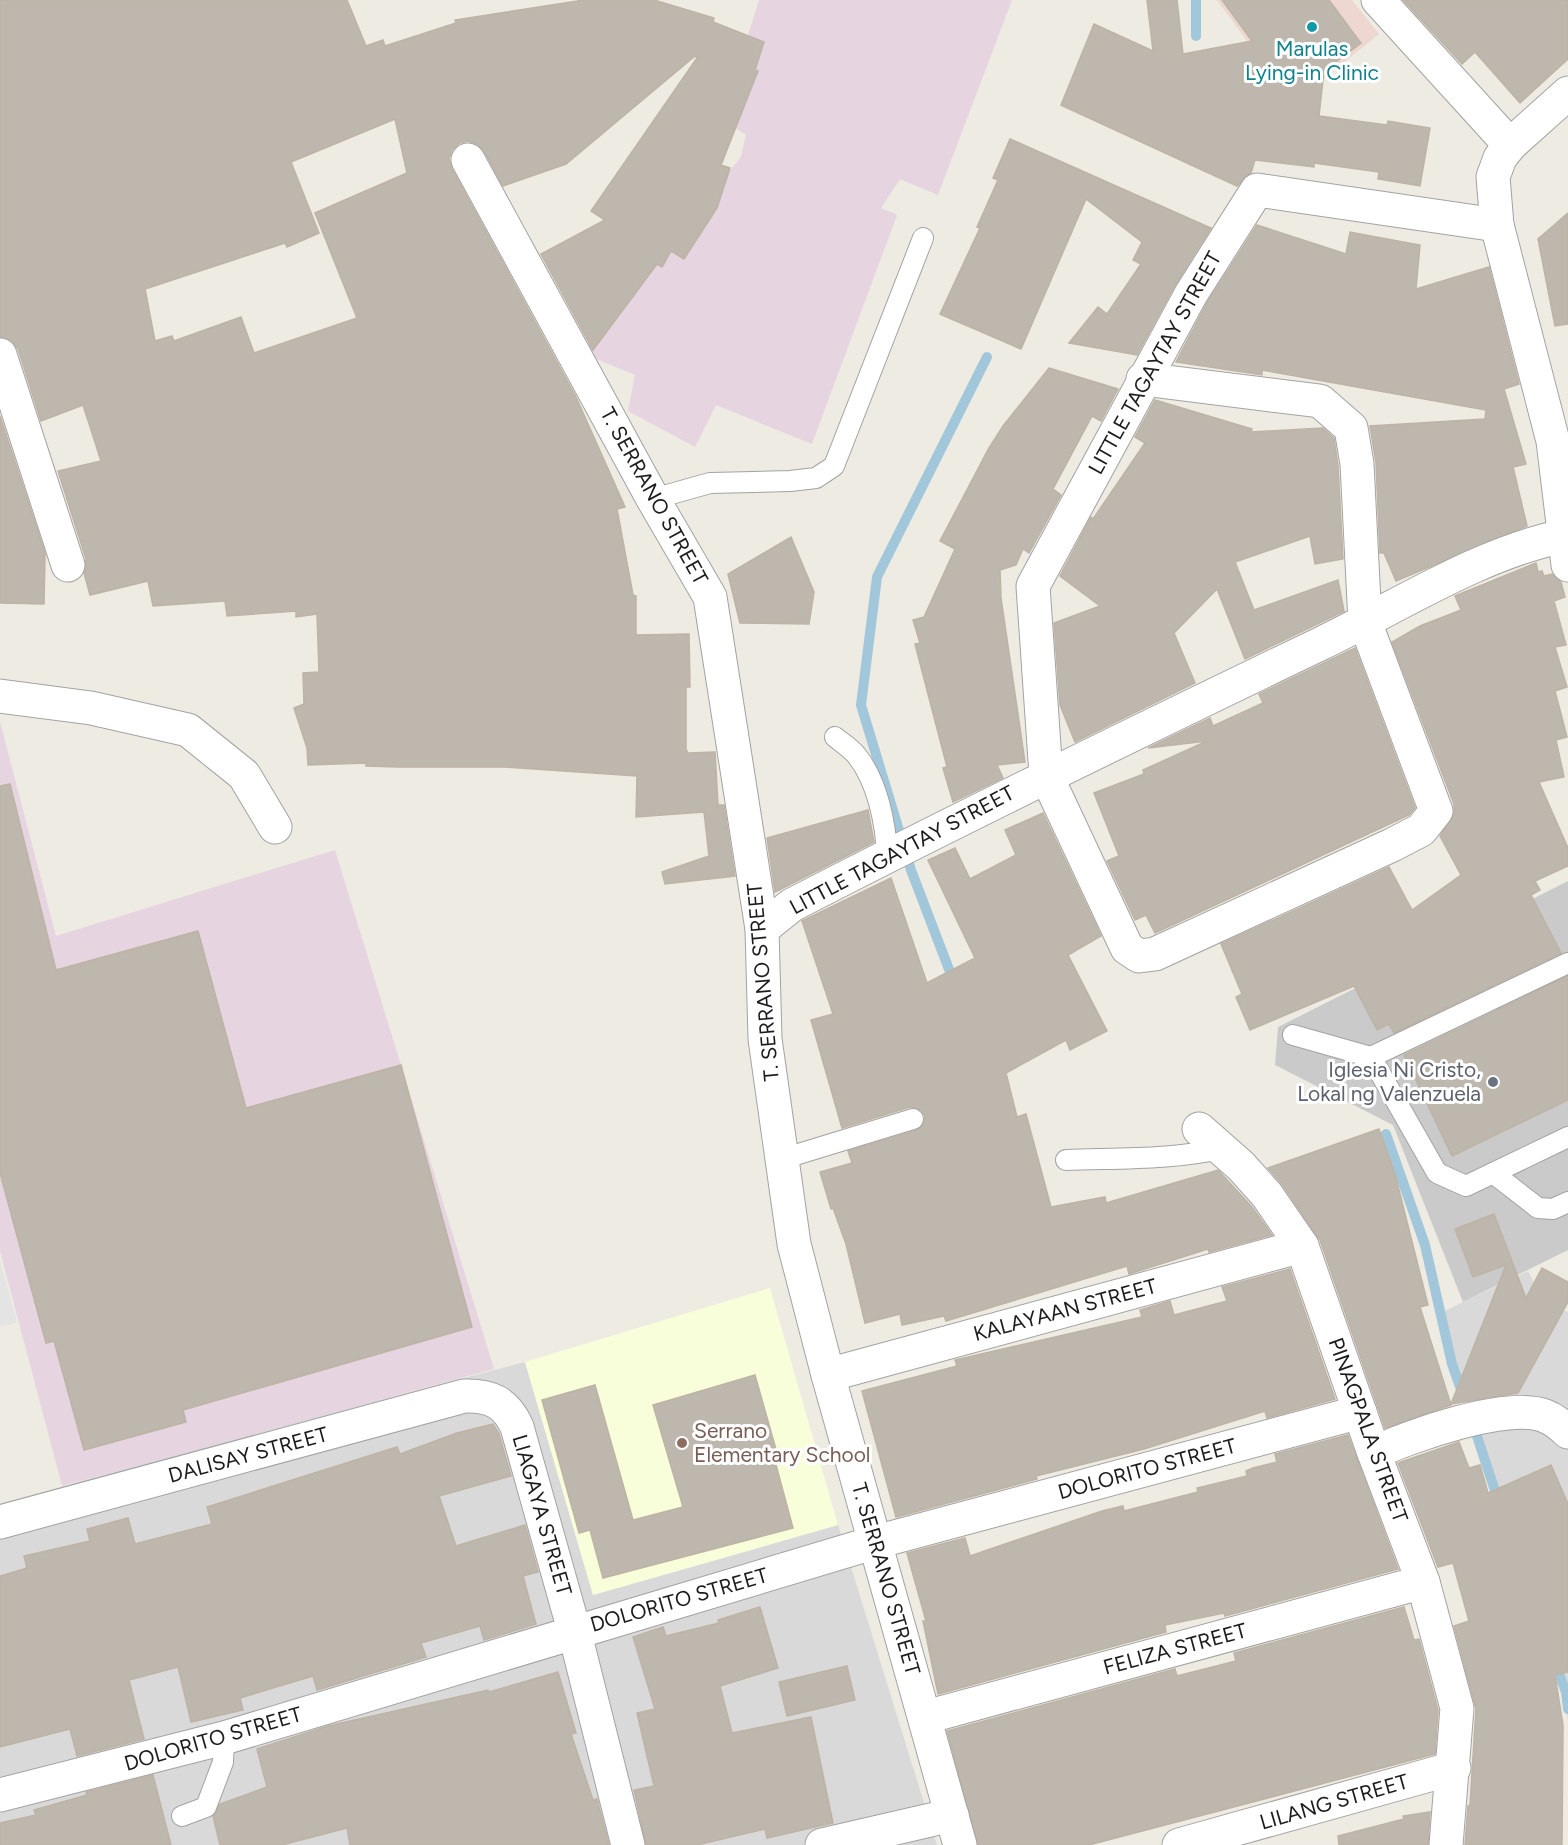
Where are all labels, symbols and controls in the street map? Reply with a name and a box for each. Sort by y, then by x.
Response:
marker: Marulas Lying-in Clinic [1305,20,1319,34]
place label: Marulas Lying-in Clinic [1245,36,1379,85]
street label: LITTLE TAGAYTAY STREET [1083,247,1226,479]
street label: T. SERRANO STREET [595,403,714,589]
street label: LITTLE TAGAYTAY STREET [785,779,1019,919]
street label: T. SERRANO STREET [741,882,784,1082]
place label: Iglesia Ni Cristo, Lokal ng Valenzuela [1297,1057,1481,1106]
marker: Iglesia Ni Cristo, Lokal ng Valenzuela [1486,1075,1500,1089]
street label: KALAYAAN STREET [971,1273,1160,1346]
street label: PINAGPALA STREET [1323,1334,1414,1526]
place label: Serrano Elementary School [694,1418,870,1467]
street label: DALISAY STREET [165,1421,331,1488]
street label: LIAGAYA STREET [508,1431,578,1599]
street label: DOLORITO STREET [1055,1433,1239,1504]
marker: Serrano Elementary School [675,1436,689,1450]
street label: T. SERRANO STREET [847,1480,926,1678]
street label: DOLORITO STREET [587,1562,771,1637]
street label: FELIZA STREET [1100,1617,1250,1680]
street label: DOLORITO STREET [121,1701,305,1776]
street label: LILANG STREET [1257,1768,1411,1835]

